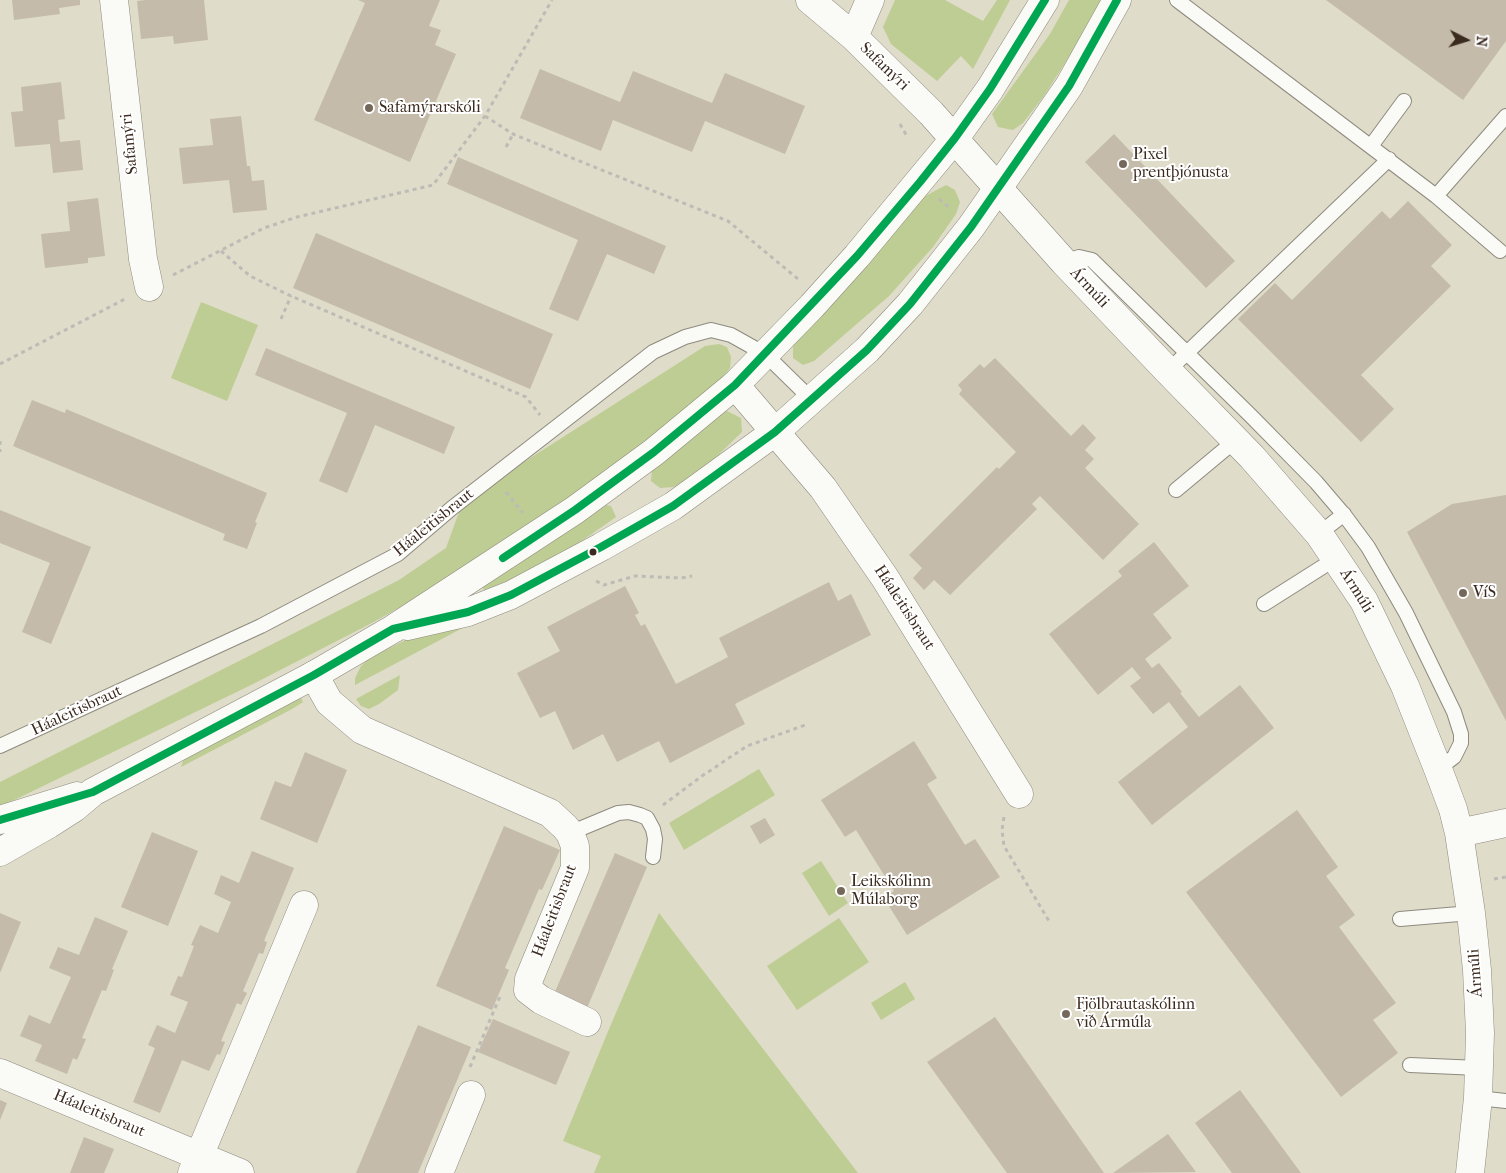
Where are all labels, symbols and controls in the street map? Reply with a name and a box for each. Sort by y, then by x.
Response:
north arrow [1441,15,1491,65]
text: N [1473,35,1490,47]
street label: Safamýri [855,39,913,95]
place label: Safamýrarskóli [379,98,481,118]
marker: Safamýrarskóli [363,102,375,114]
street label: Safamýri [117,113,143,175]
place label: Pixel prentþjónusta [1133,145,1229,183]
marker: Pixel prentþjónusta [1117,158,1129,170]
street label: Ármúli [1065,264,1113,312]
street label: Háaleitisbraut [390,485,478,561]
unlabelled marker [588,547,598,557]
street label: Háaleitisbraut [869,562,939,654]
street label: Ármúli [1335,565,1377,617]
place label: VíS [1473,583,1496,603]
marker: VíS [1457,587,1469,599]
street label: Háaleitisbraut [29,682,125,740]
street label: Háaleitisbraut [529,862,581,960]
place label: Leikskólinn Múlaborg [851,872,931,910]
marker: Leikskólinn Múlaborg [835,885,847,897]
street label: Ármúli [1465,948,1487,998]
place label: Fjölbrautaskólinn við Ármúla [1076,995,1195,1033]
marker: Fjölbrautaskólinn við Ármúla [1060,1008,1072,1020]
street label: Háaleitisbraut [50,1086,148,1142]

